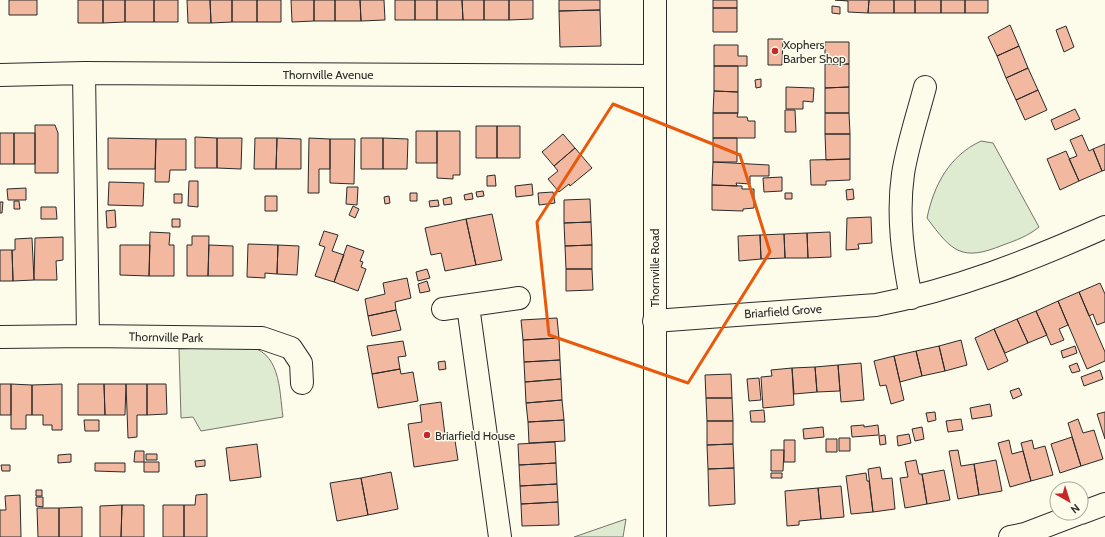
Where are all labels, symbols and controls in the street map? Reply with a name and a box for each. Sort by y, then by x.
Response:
place label: Xophers Barber Shop [783,37,846,66]
marker: Xophers Barber Shop [770,46,780,56]
street label: Thornville Avenue [283,67,373,82]
street label: Thornville Road [647,229,662,307]
street label: Briarfield Grove [744,301,822,321]
street label: Thornville Park [129,329,204,345]
place label: Briarfield House [435,428,515,443]
marker: Briarfield House [422,430,432,440]
north arrow [1049,481,1089,521]
text: N [1068,501,1083,517]

